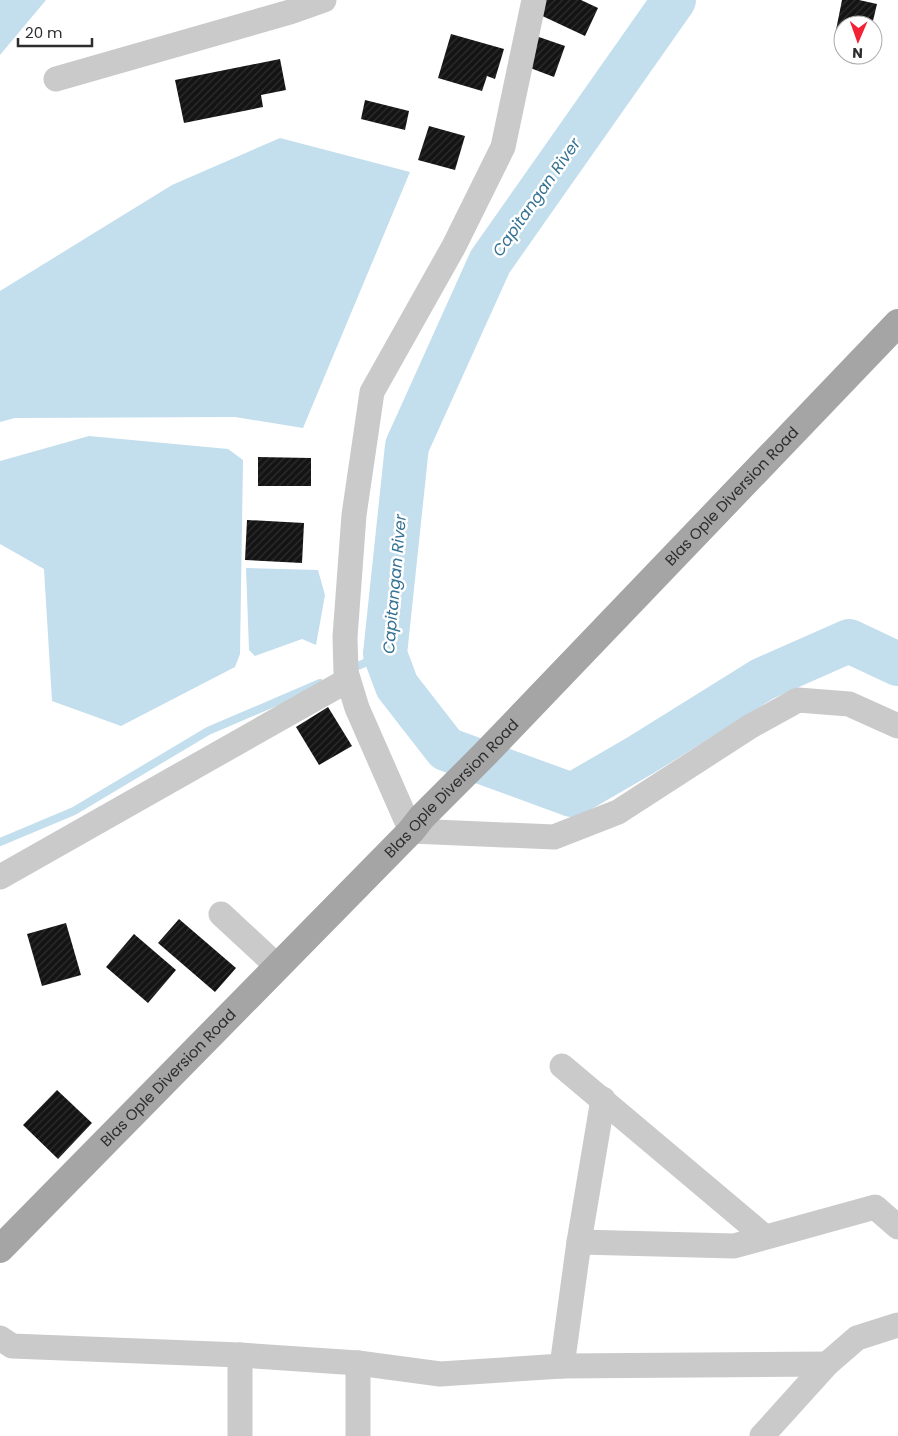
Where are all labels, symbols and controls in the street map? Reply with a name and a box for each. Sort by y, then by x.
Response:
scale bar [18,15,91,47]
north arrow [833,15,883,65]
text: 20 m [25,22,63,43]
text: N [852,43,863,63]
water label: Capitangan River [487,133,587,261]
street label: Blas Ople Diversion Road [660,422,803,570]
water label: Capitangan River [377,512,412,655]
street label: Blas Ople Diversion Road [379,714,523,862]
street label: Blas Ople Diversion Road [95,1004,240,1151]

